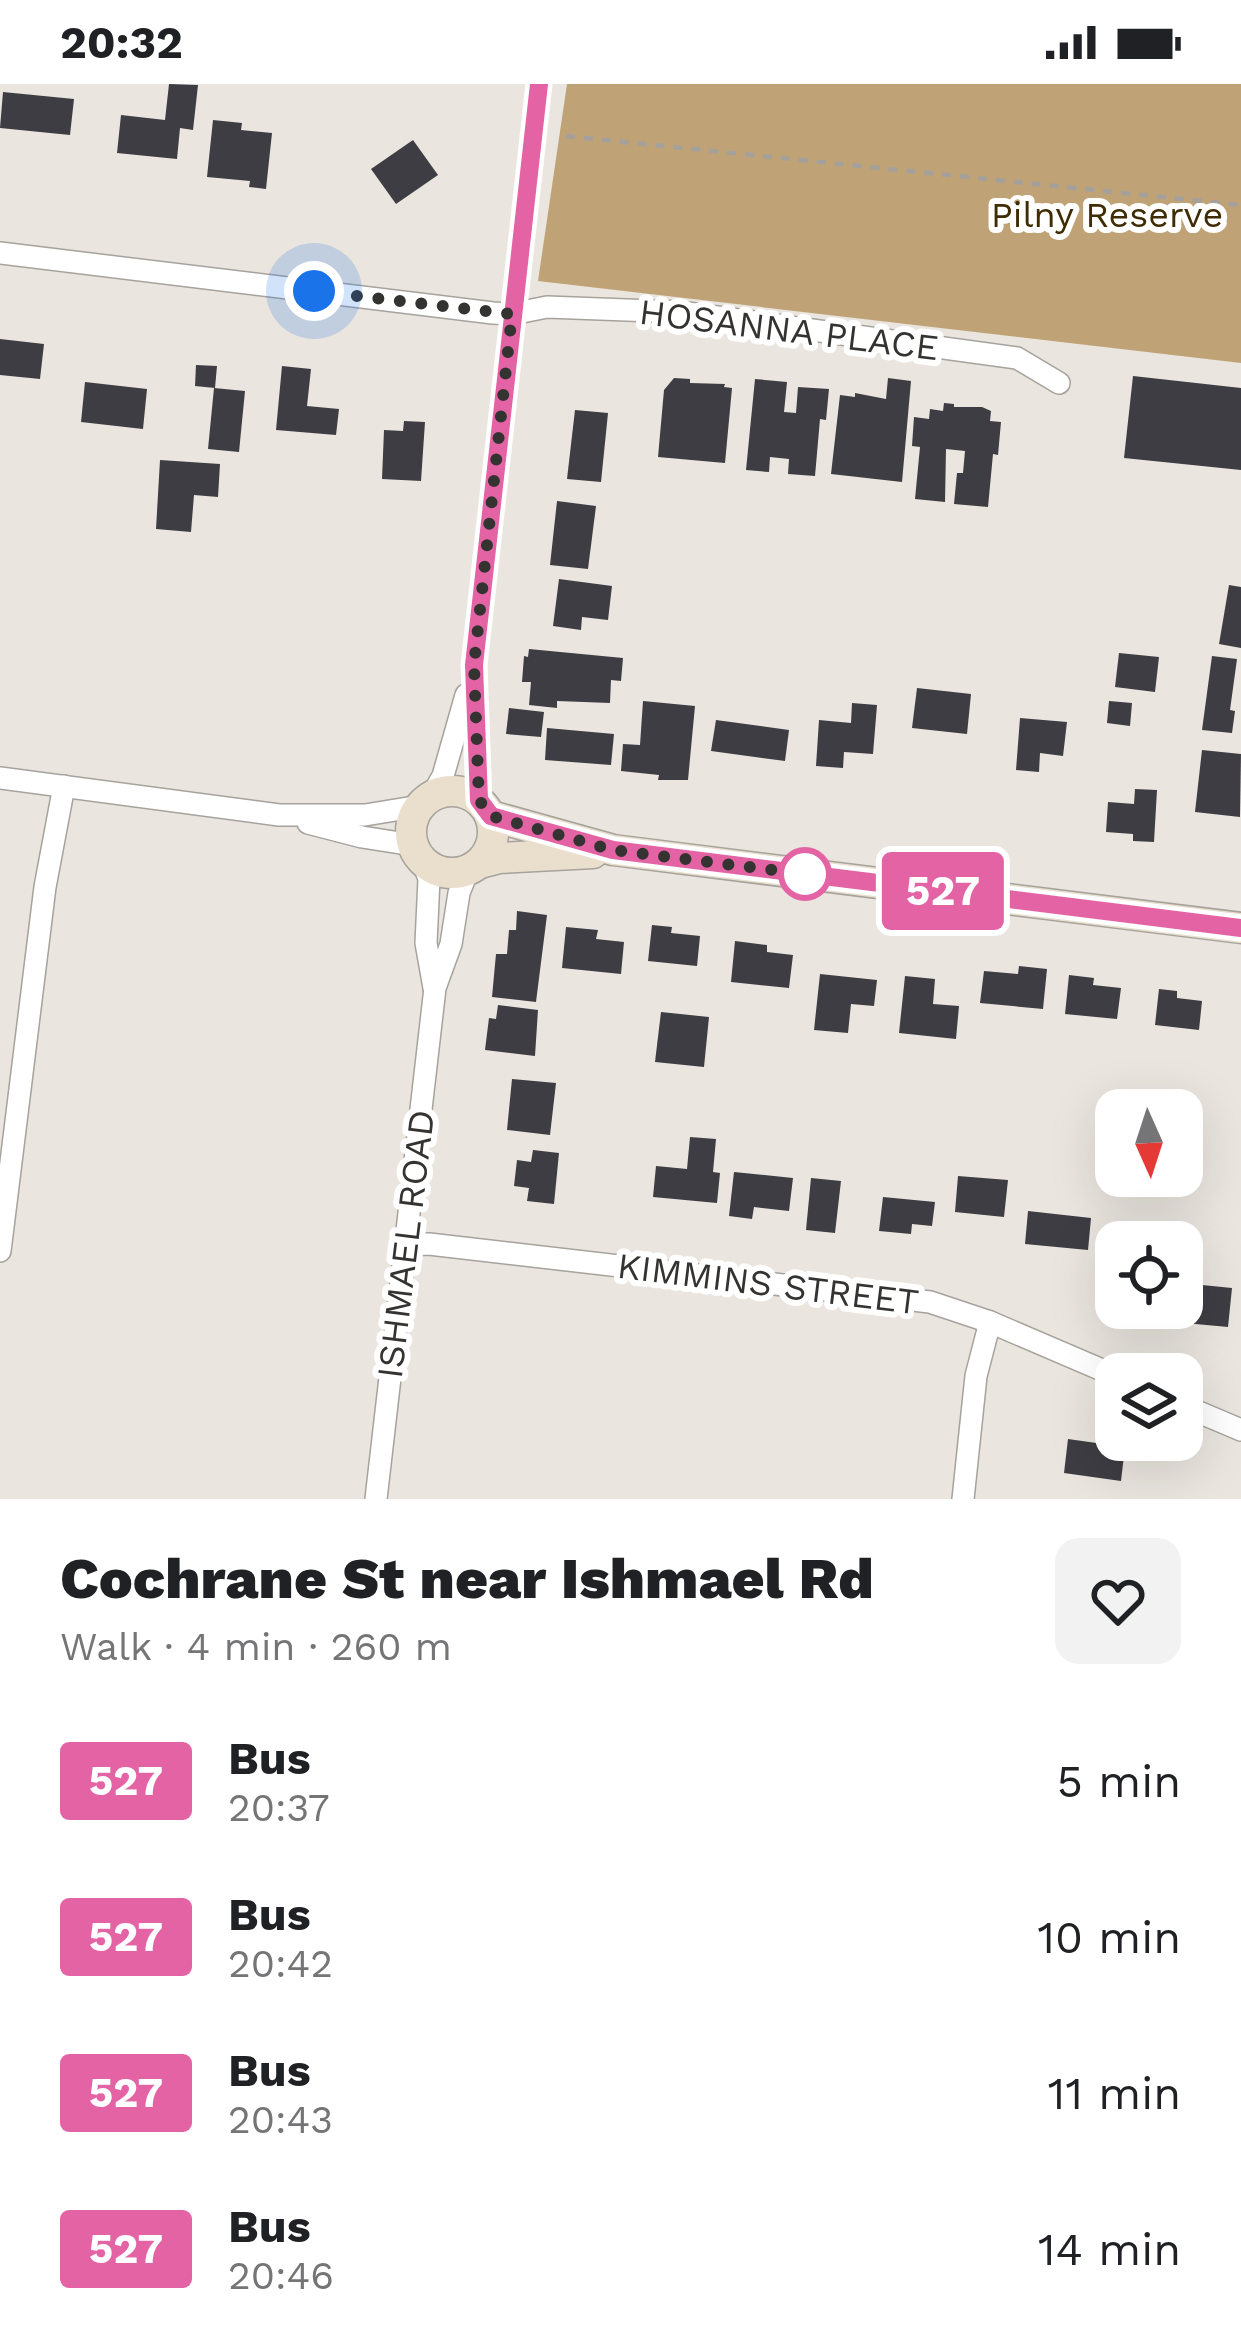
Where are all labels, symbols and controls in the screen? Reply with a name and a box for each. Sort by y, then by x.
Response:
text: 20:32 [60,16,183,69]
park label: Pilny Reserve [991,194,1223,236]
your location [284,261,344,321]
street label: HOSANNA PLACE [637,291,941,369]
unlabelled marker [780,849,830,899]
line badge: 527 [874,852,1012,930]
text: 527 [906,866,980,915]
north arrow [1095,1089,1203,1197]
map controls [1095,1089,1203,1461]
street label: ISHMAEL ROAD [369,1107,443,1381]
button: locate [1095,1221,1203,1329]
street label: KIMMINS STREET [615,1245,921,1323]
button: layers [1095,1353,1203,1461]
button: heart [1055,1538,1181,1664]
text: Cochrane St near Ishmael Rd [60,1545,874,1612]
text: Walk · 4 min · 260 m [60,1624,452,1669]
text: Bus [228,1732,311,1785]
text: 5 min [1057,1755,1181,1808]
text: 527 [89,1756,163,1805]
text: 20:37 [228,1785,330,1830]
text: Bus [228,1888,311,1941]
text: 10 min [1037,1911,1181,1964]
text: 527 [89,1912,163,1961]
text: 20:42 [228,1941,333,1986]
text: Bus [228,2044,311,2097]
text: 11 min [1048,2067,1181,2120]
text: 527 [89,2068,163,2117]
text: 20:43 [228,2097,333,2142]
text: Bus [228,2200,311,2253]
text: 14 min [1038,2223,1181,2276]
text: 527 [89,2224,163,2273]
text: 20:46 [228,2253,334,2298]

